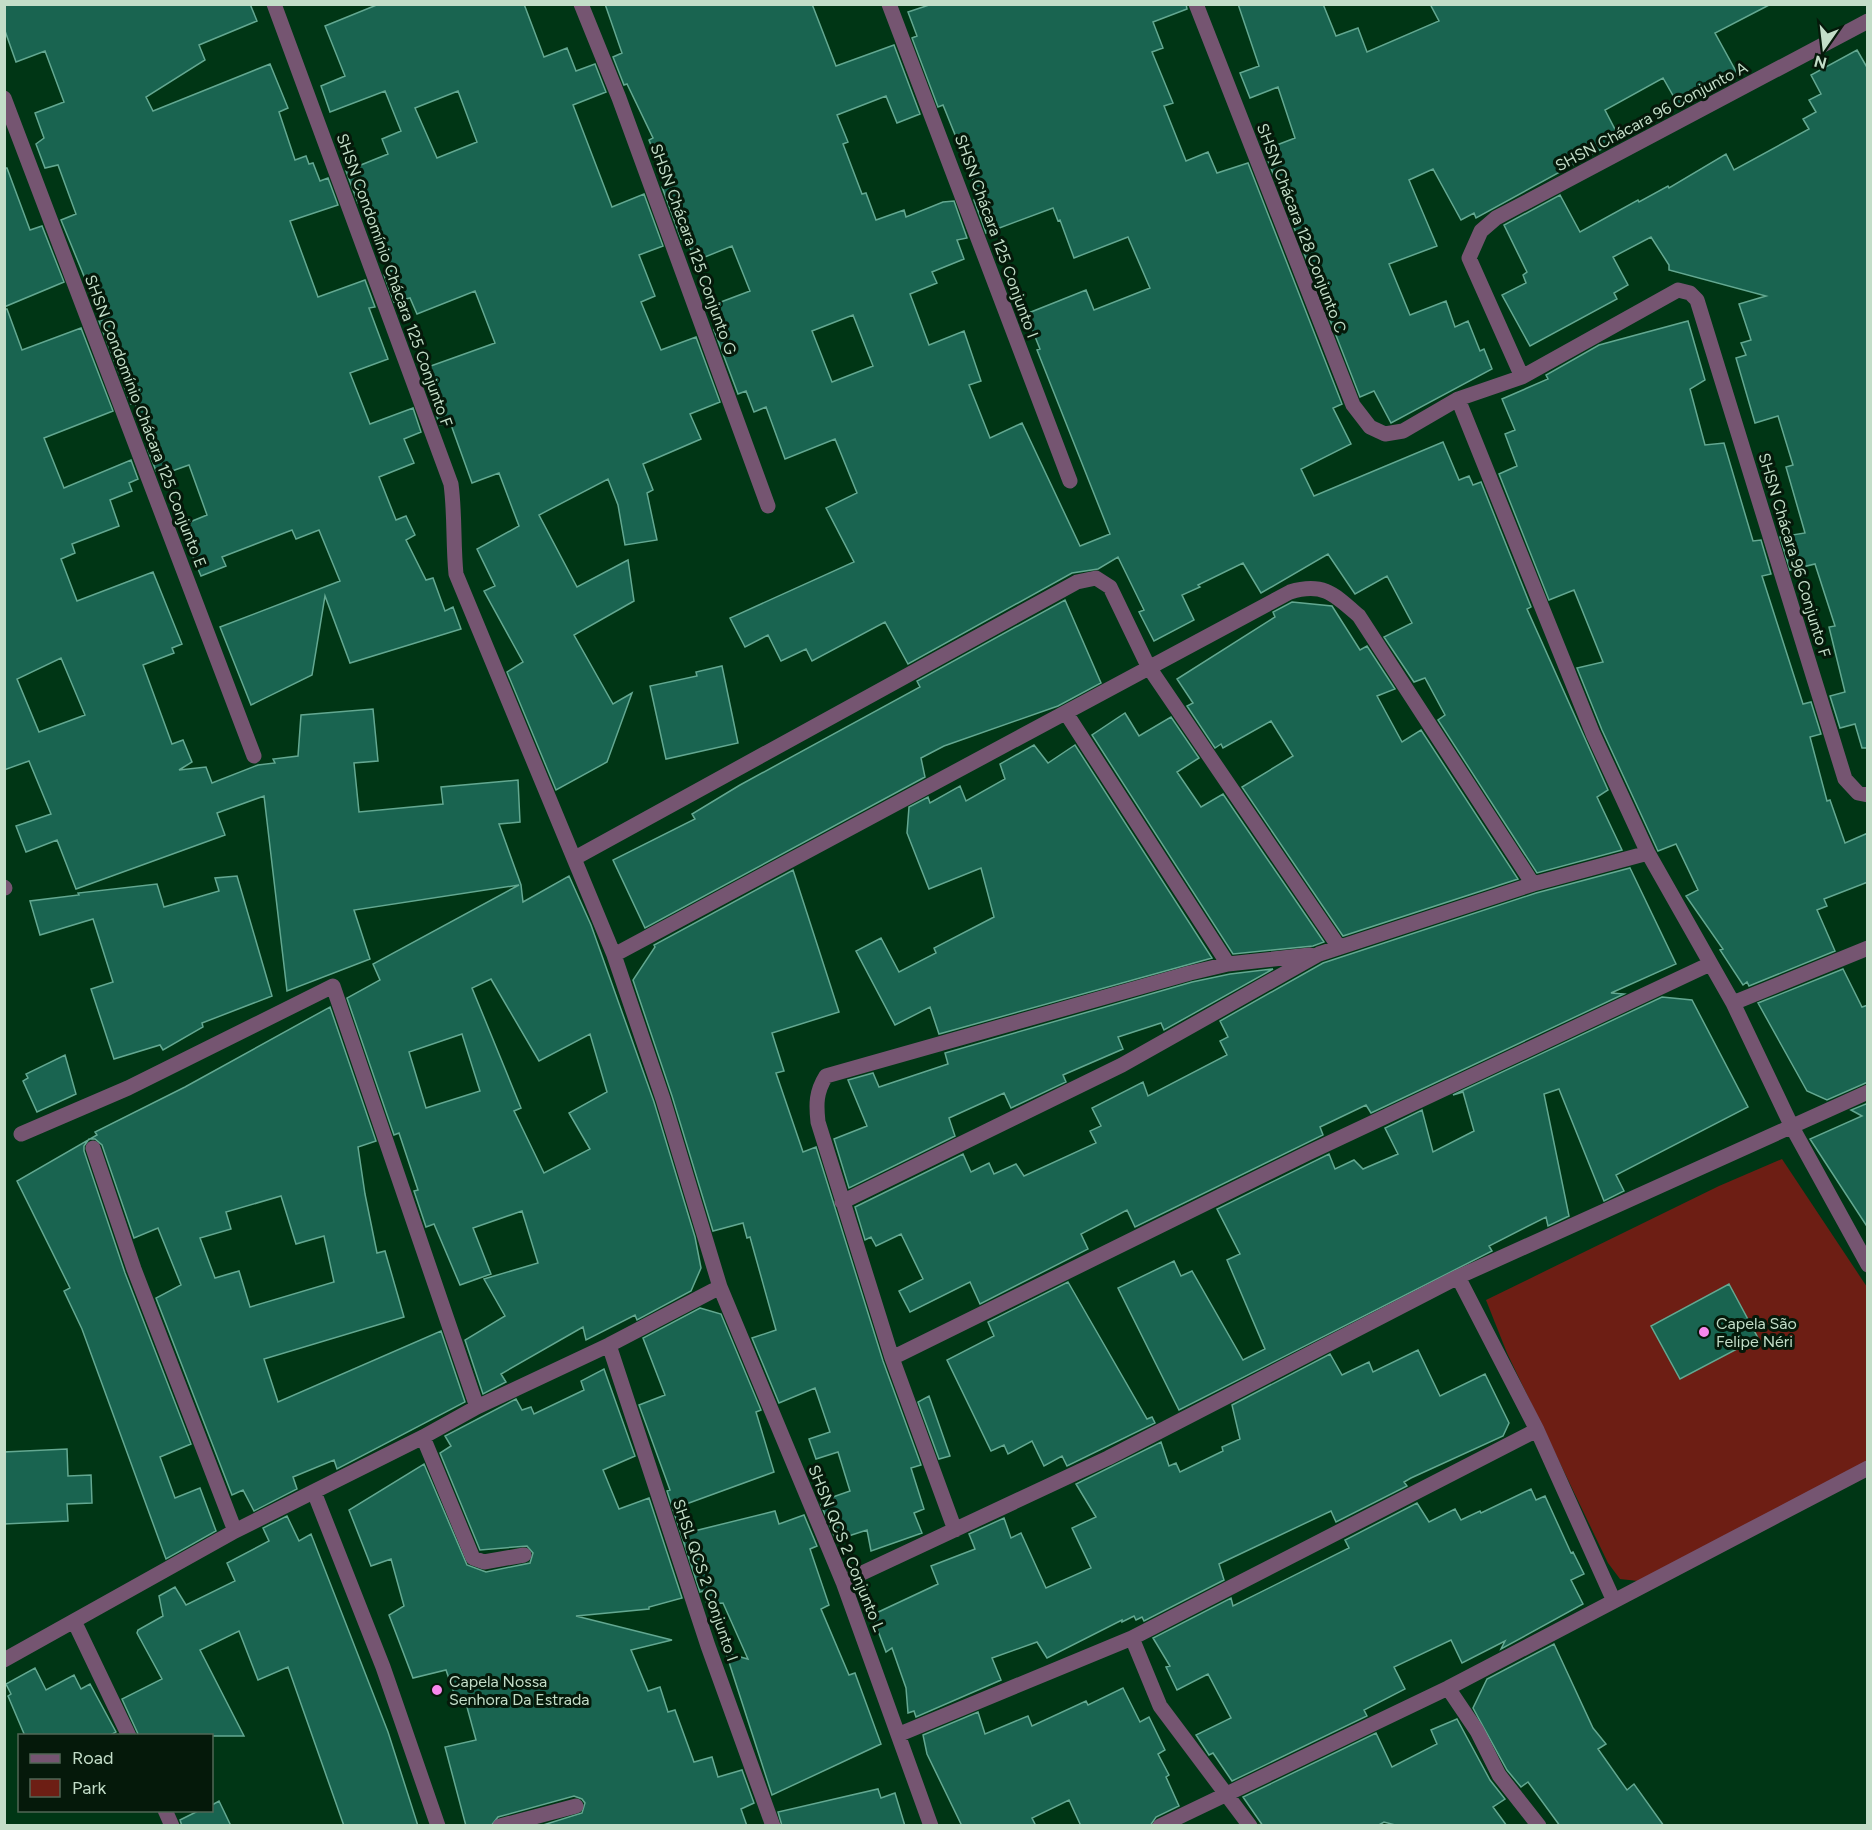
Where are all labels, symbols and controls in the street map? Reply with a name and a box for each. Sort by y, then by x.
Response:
north arrow [1794,18,1854,78]
text: N [1812,51,1829,73]
street label: SHSN Chácara 96 Conjunto A [1552,58,1751,175]
street label: SHSN Chácara 128 Conjunto C [1253,121,1350,336]
street label: SHSN Condomínio Chácara 125 Conjunto F [332,131,457,430]
street label: SHSN Chácara 125 Conjunto I [951,132,1042,341]
street label: SHSN Chácara 125 Conjunto G [646,141,741,357]
street label: SHSN Condomínio Chácara 125 Conjunto E [81,272,210,570]
street label: SHSN Chácara 96 Conjunto F [1754,451,1835,660]
place label: Capela São Felipe Néri [1716,1314,1797,1351]
marker: Capela São Felipe Néri [1697,1325,1711,1339]
street label: SHSN QCS 2 Conjunto L [804,1462,889,1635]
street label: SHSL QCS 2 Conjunto I [669,1497,742,1664]
place label: Capela Nossa Senhora Da Estrada [449,1672,589,1709]
marker: Capela Nossa Senhora Da Estrada [430,1683,444,1697]
legend [18,1734,213,1812]
text: Road [72,1747,113,1769]
text: Park [72,1777,107,1799]

